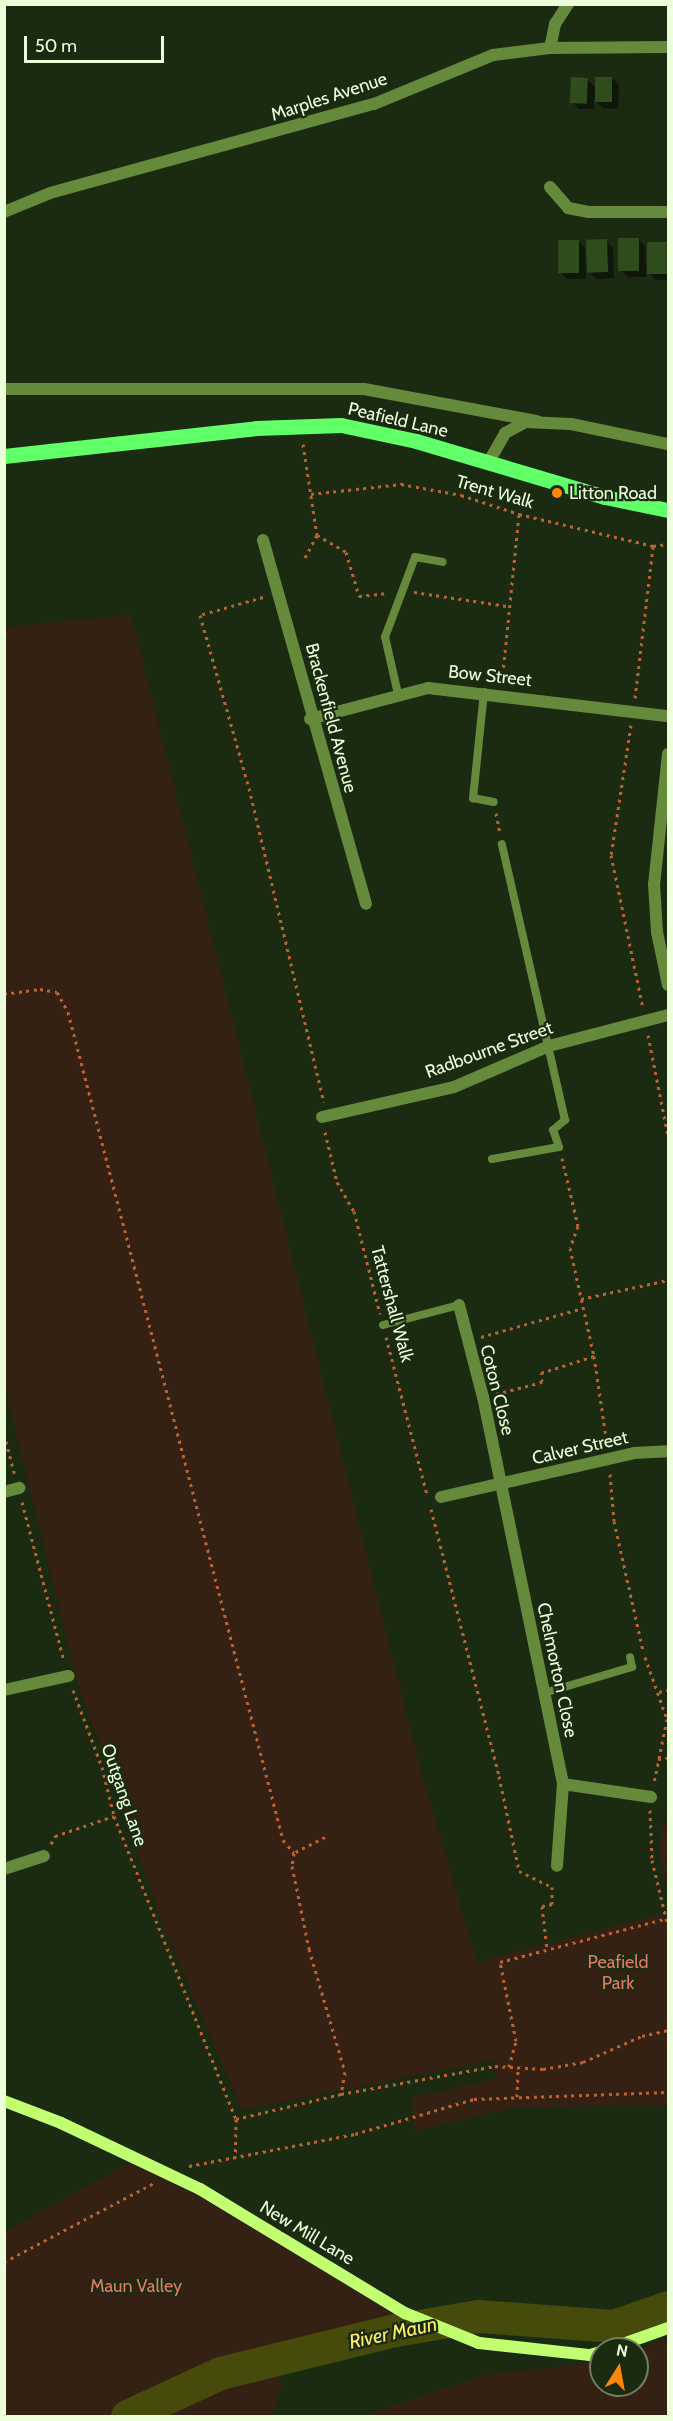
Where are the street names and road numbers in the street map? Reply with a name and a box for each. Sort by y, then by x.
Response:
street label: Marples Avenue [268,68,390,126]
street label: Peafield Lane [346,398,450,442]
street label: Trent Walk [454,471,536,513]
street label: Brackenfield Avenue [301,641,361,795]
street label: Bow Street [447,661,533,691]
street label: Radbourne Street [422,1017,556,1083]
street label: Tattershall Walk [366,1243,418,1365]
street label: Coton Close [475,1343,519,1437]
street label: Calver Street [530,1426,630,1470]
street label: Chelmorton Close [532,1601,582,1739]
street label: Outgang Lane [96,1741,152,1849]
street label: New Mill Lane [256,2196,358,2270]

